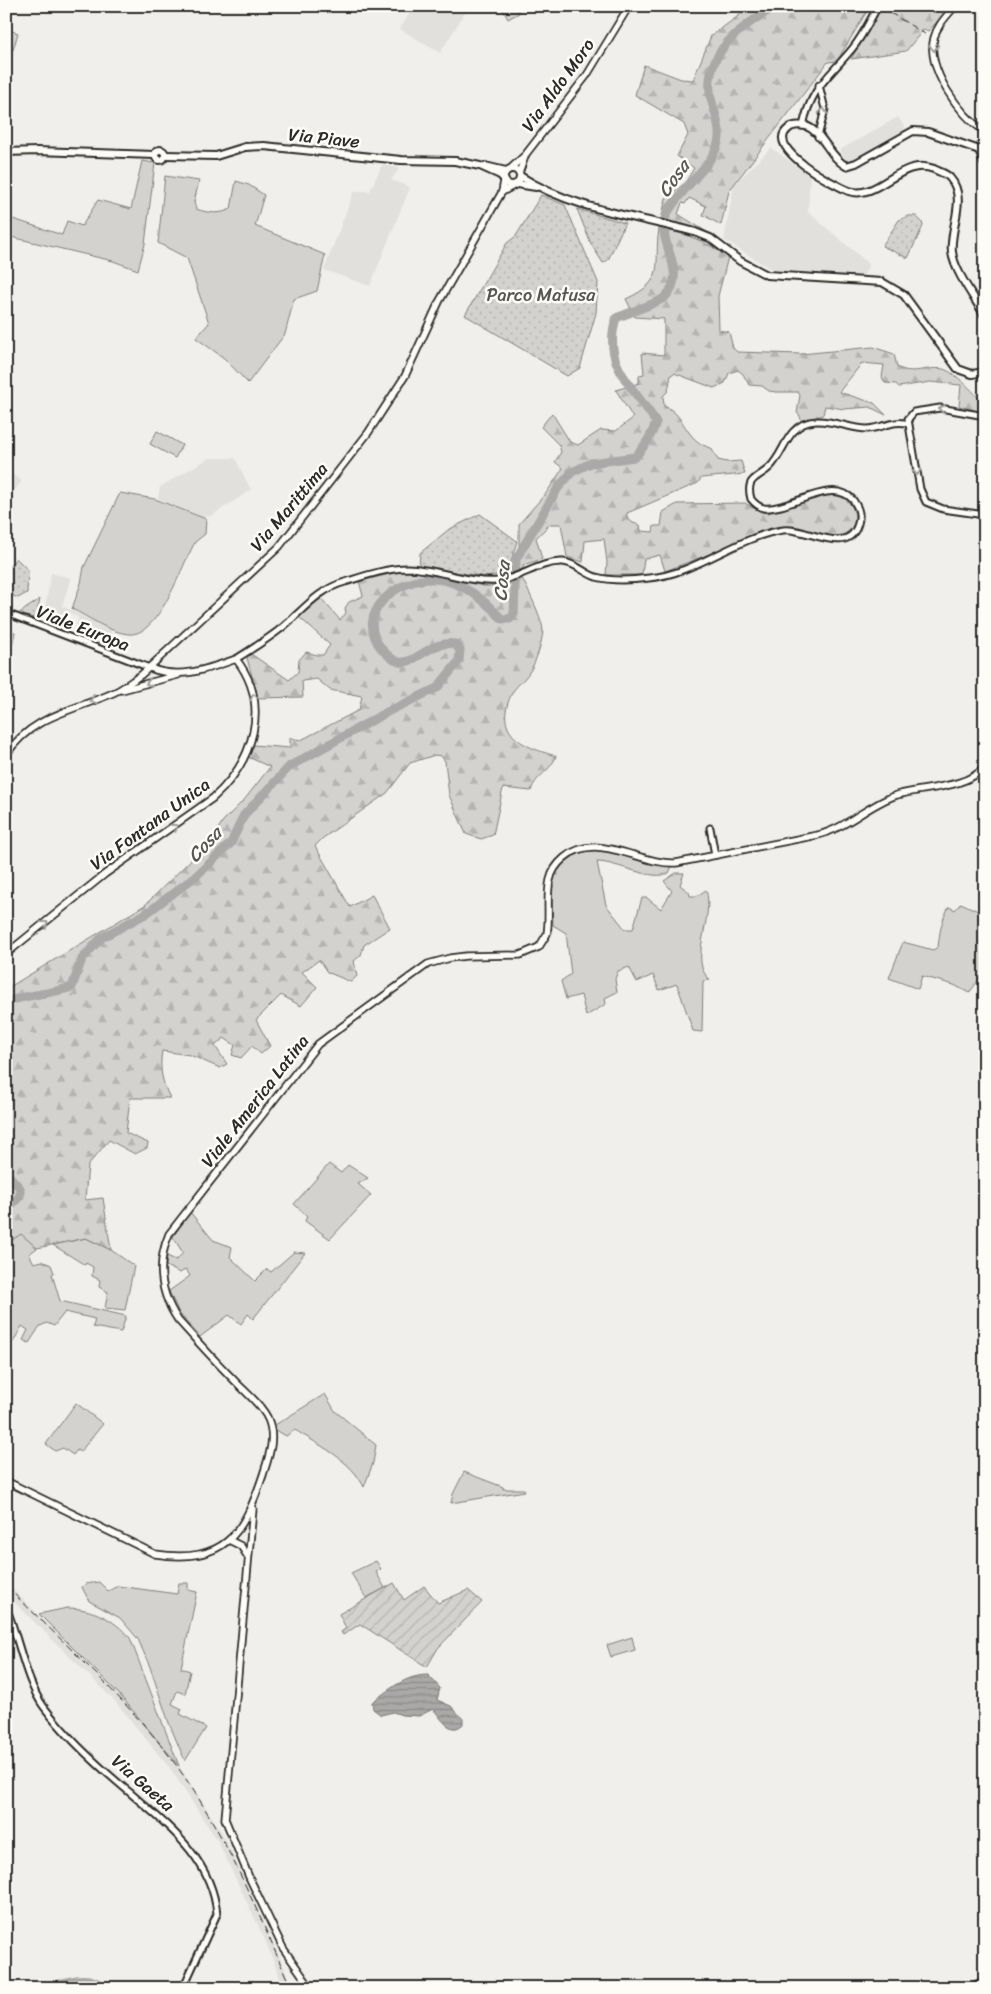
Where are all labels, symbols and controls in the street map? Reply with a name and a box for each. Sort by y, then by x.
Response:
street label: Via Aldo Moro [513,31,603,139]
one-way arrow [929,44,939,52]
one-way arrow [818,106,828,114]
street label: Via Piave [287,118,361,158]
water label: Cosa [648,151,700,204]
park label: Parco Matusa [487,279,596,311]
one-way arrow [938,403,946,414]
street label: Via Marittima [242,455,336,559]
one-way arrow [912,467,922,476]
water label: Cosa [483,557,520,602]
street label: Viale Europa [32,596,134,660]
one-way arrow [146,677,154,687]
one-way arrow [249,692,260,701]
one-way arrow [89,694,98,704]
street label: Via Fontana Unica [83,769,217,879]
water label: Cosa [179,817,232,870]
one-way arrow [169,823,178,833]
one-way arrow [39,921,49,930]
street label: Viale America Latina [192,1027,318,1175]
street label: Via Gaeta [104,1746,183,1821]

